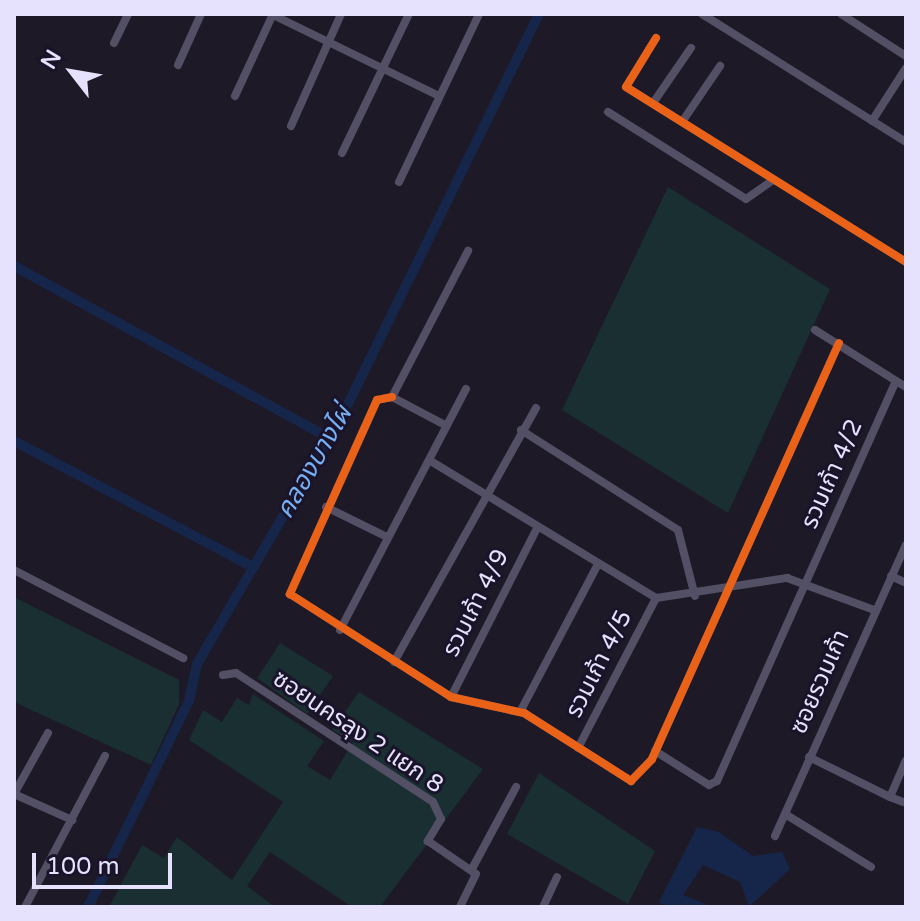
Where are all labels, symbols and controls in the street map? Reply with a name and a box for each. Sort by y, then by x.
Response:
north arrow [32,32,112,112]
text: N [36,45,67,74]
water label: คลองบางไผ่ [269,400,359,524]
street label: รวมเก้า 4/2 [795,415,869,533]
street label: รวมเก้า 4/9 [437,545,515,661]
street label: รวมเก้า 4/5 [560,606,638,722]
street label: ซอยรวมเก้า [784,626,856,738]
street label: ซอยนครลุง 2 แยก 8 [267,664,449,800]
scale bar [36,837,176,887]
text: 100 m [46,852,120,881]

